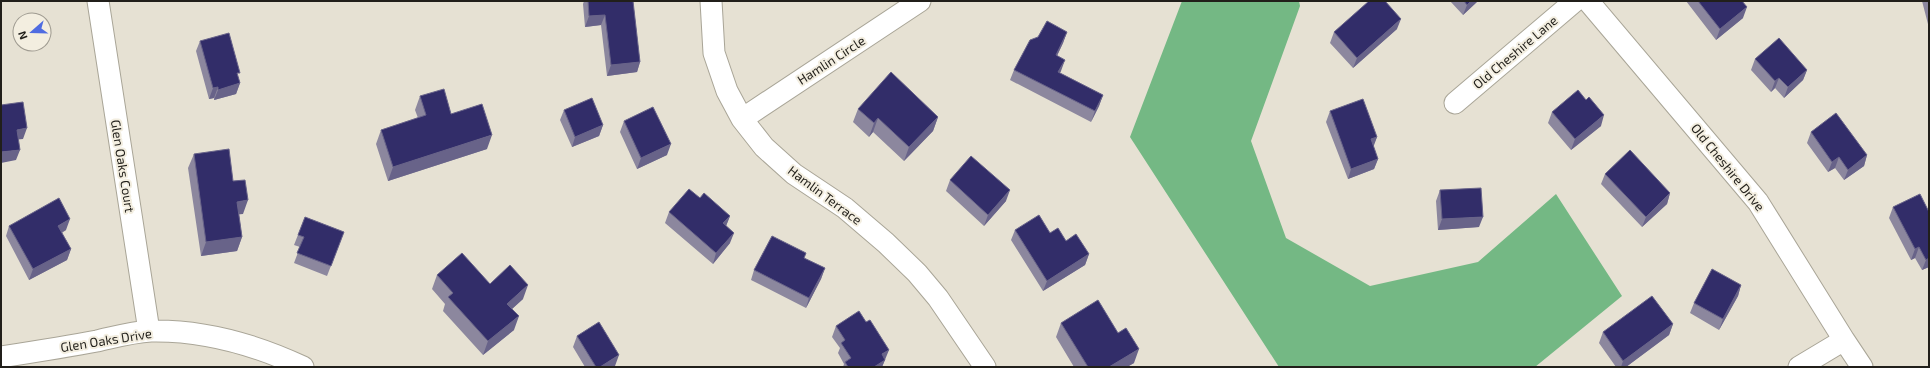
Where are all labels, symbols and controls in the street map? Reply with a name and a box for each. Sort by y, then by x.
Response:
north arrow [12,12,52,52]
street label: Old Cheshire Lane [1469,12,1561,92]
text: N [15,30,30,42]
street label: Hamlin Circle [794,32,868,88]
street label: Glen Oaks Court [108,118,138,214]
street label: Old Cheshire Drive [1688,120,1768,214]
street label: Hamlin Terrace [785,162,865,228]
street label: Glen Oaks Drive [59,325,153,355]

